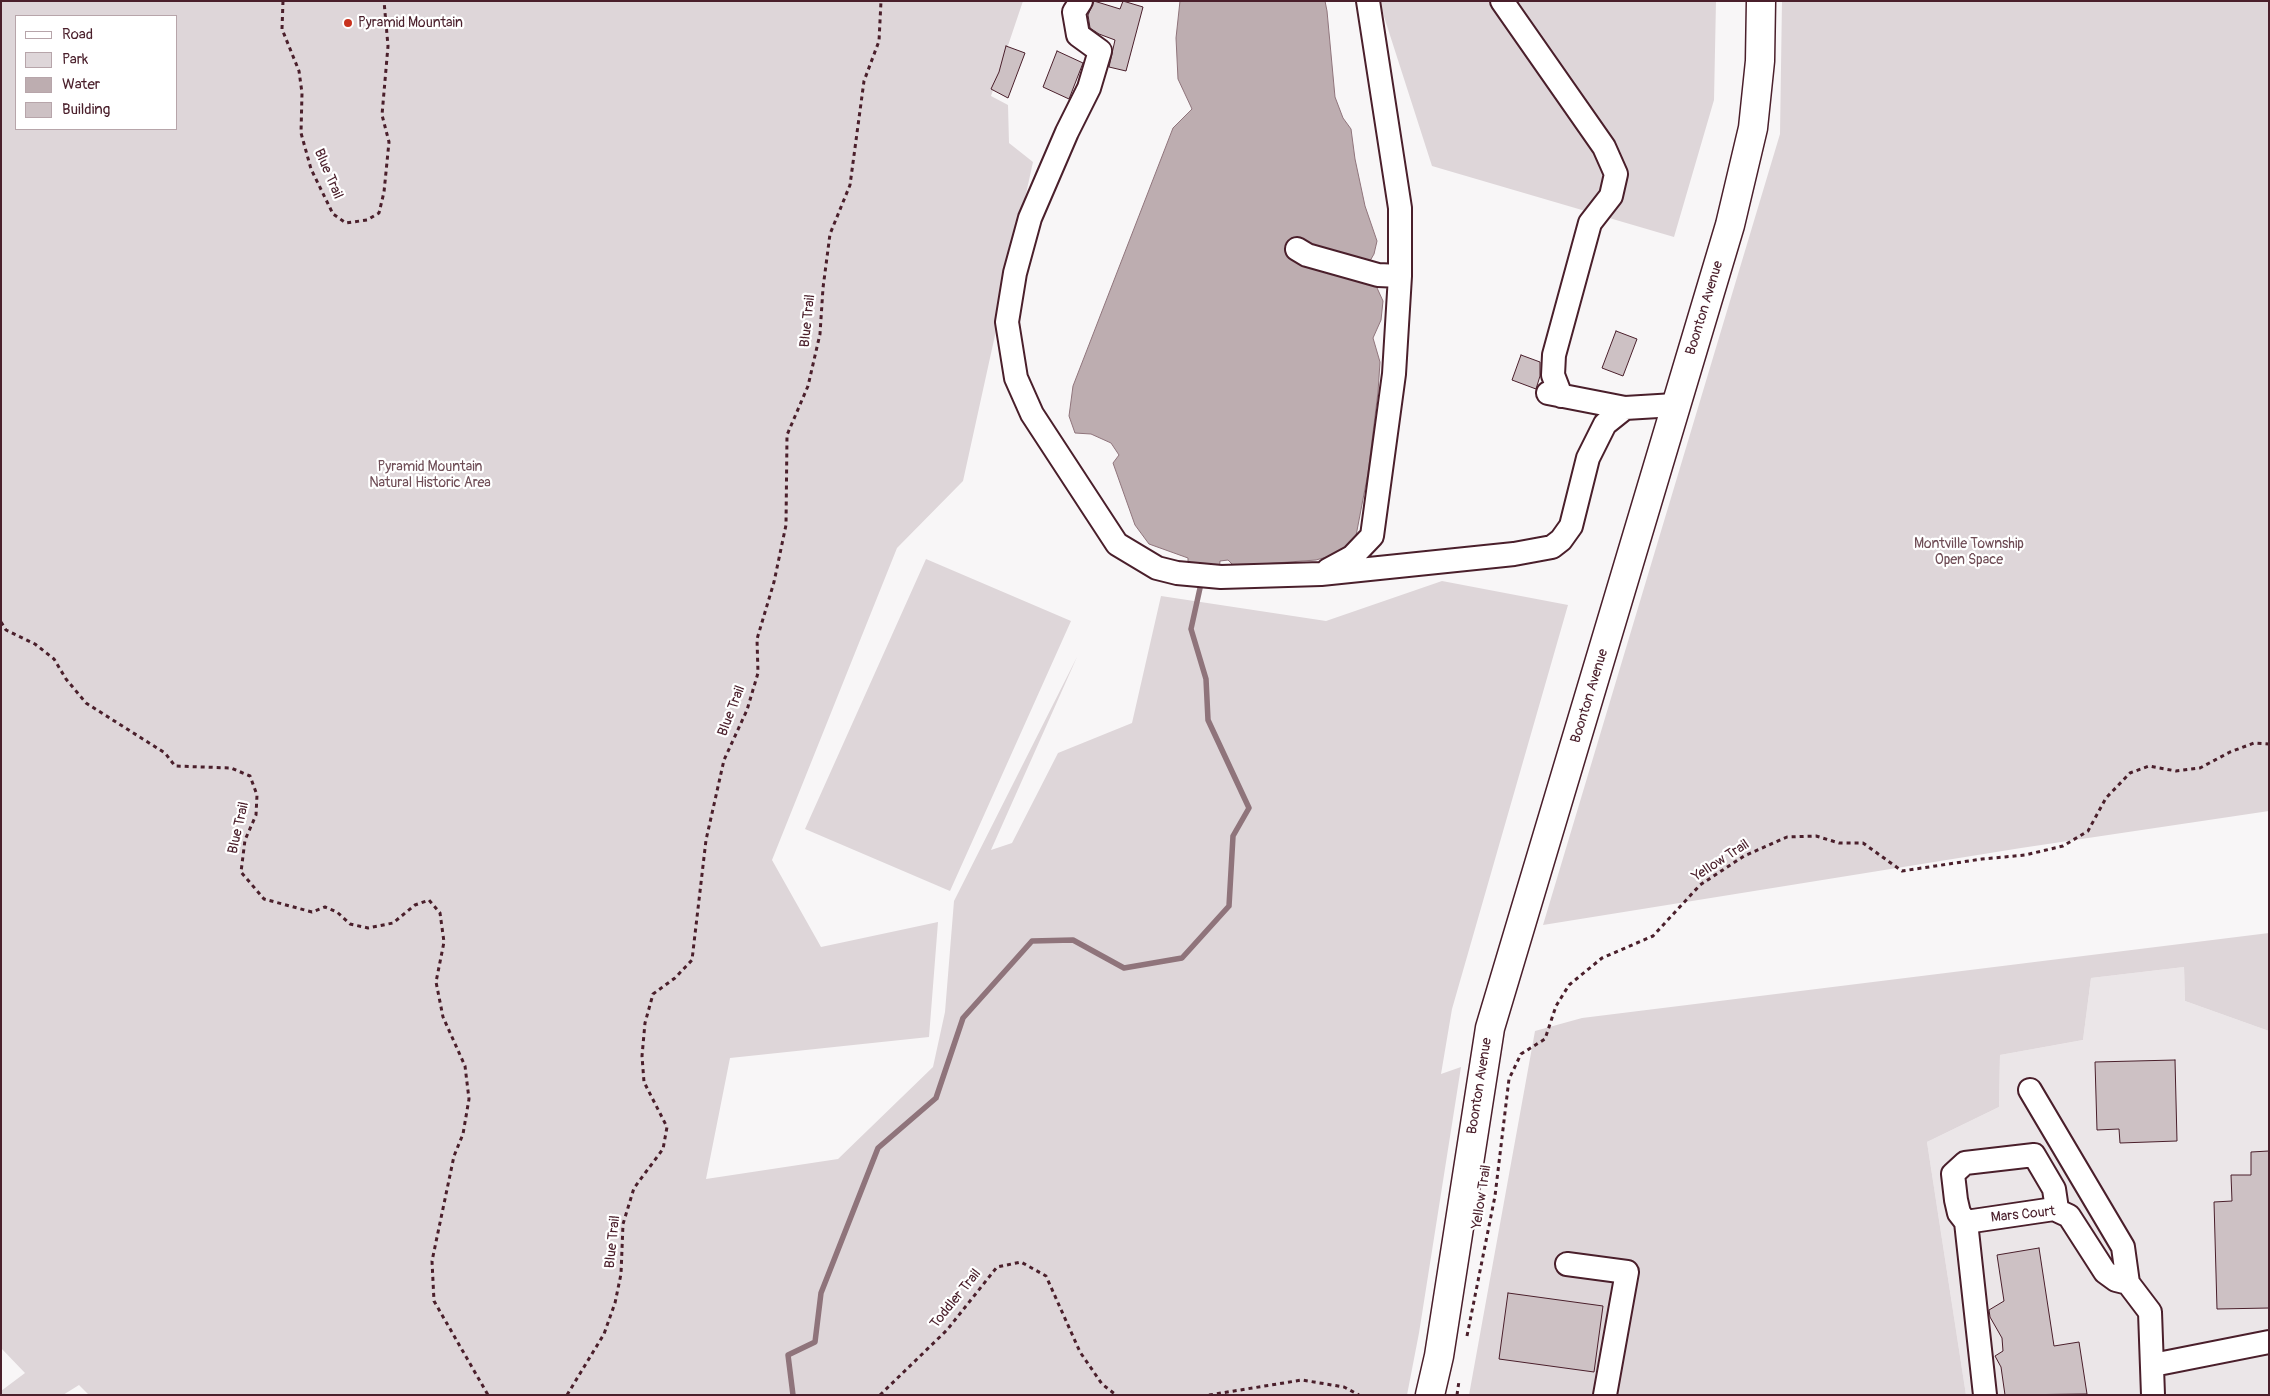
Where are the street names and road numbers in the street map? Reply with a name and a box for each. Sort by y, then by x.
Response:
street label: Blue Trail [310,146,346,202]
street label: Boonton Avenue [1683,259,1727,357]
street label: Blue Trail [797,294,819,348]
street label: Boonton Avenue [1568,647,1612,745]
street label: Blue Trail [715,683,749,739]
street label: Blue Trail [225,800,253,856]
street label: Yellow Trail [1689,836,1753,886]
street label: Boonton Avenue [1464,1036,1496,1136]
street label: Yellow Trail [1469,1164,1495,1230]
street label: Mars Court [1990,1203,2056,1227]
street label: Blue Trail [602,1215,624,1269]
street label: Toddler Trail [927,1266,985,1332]

